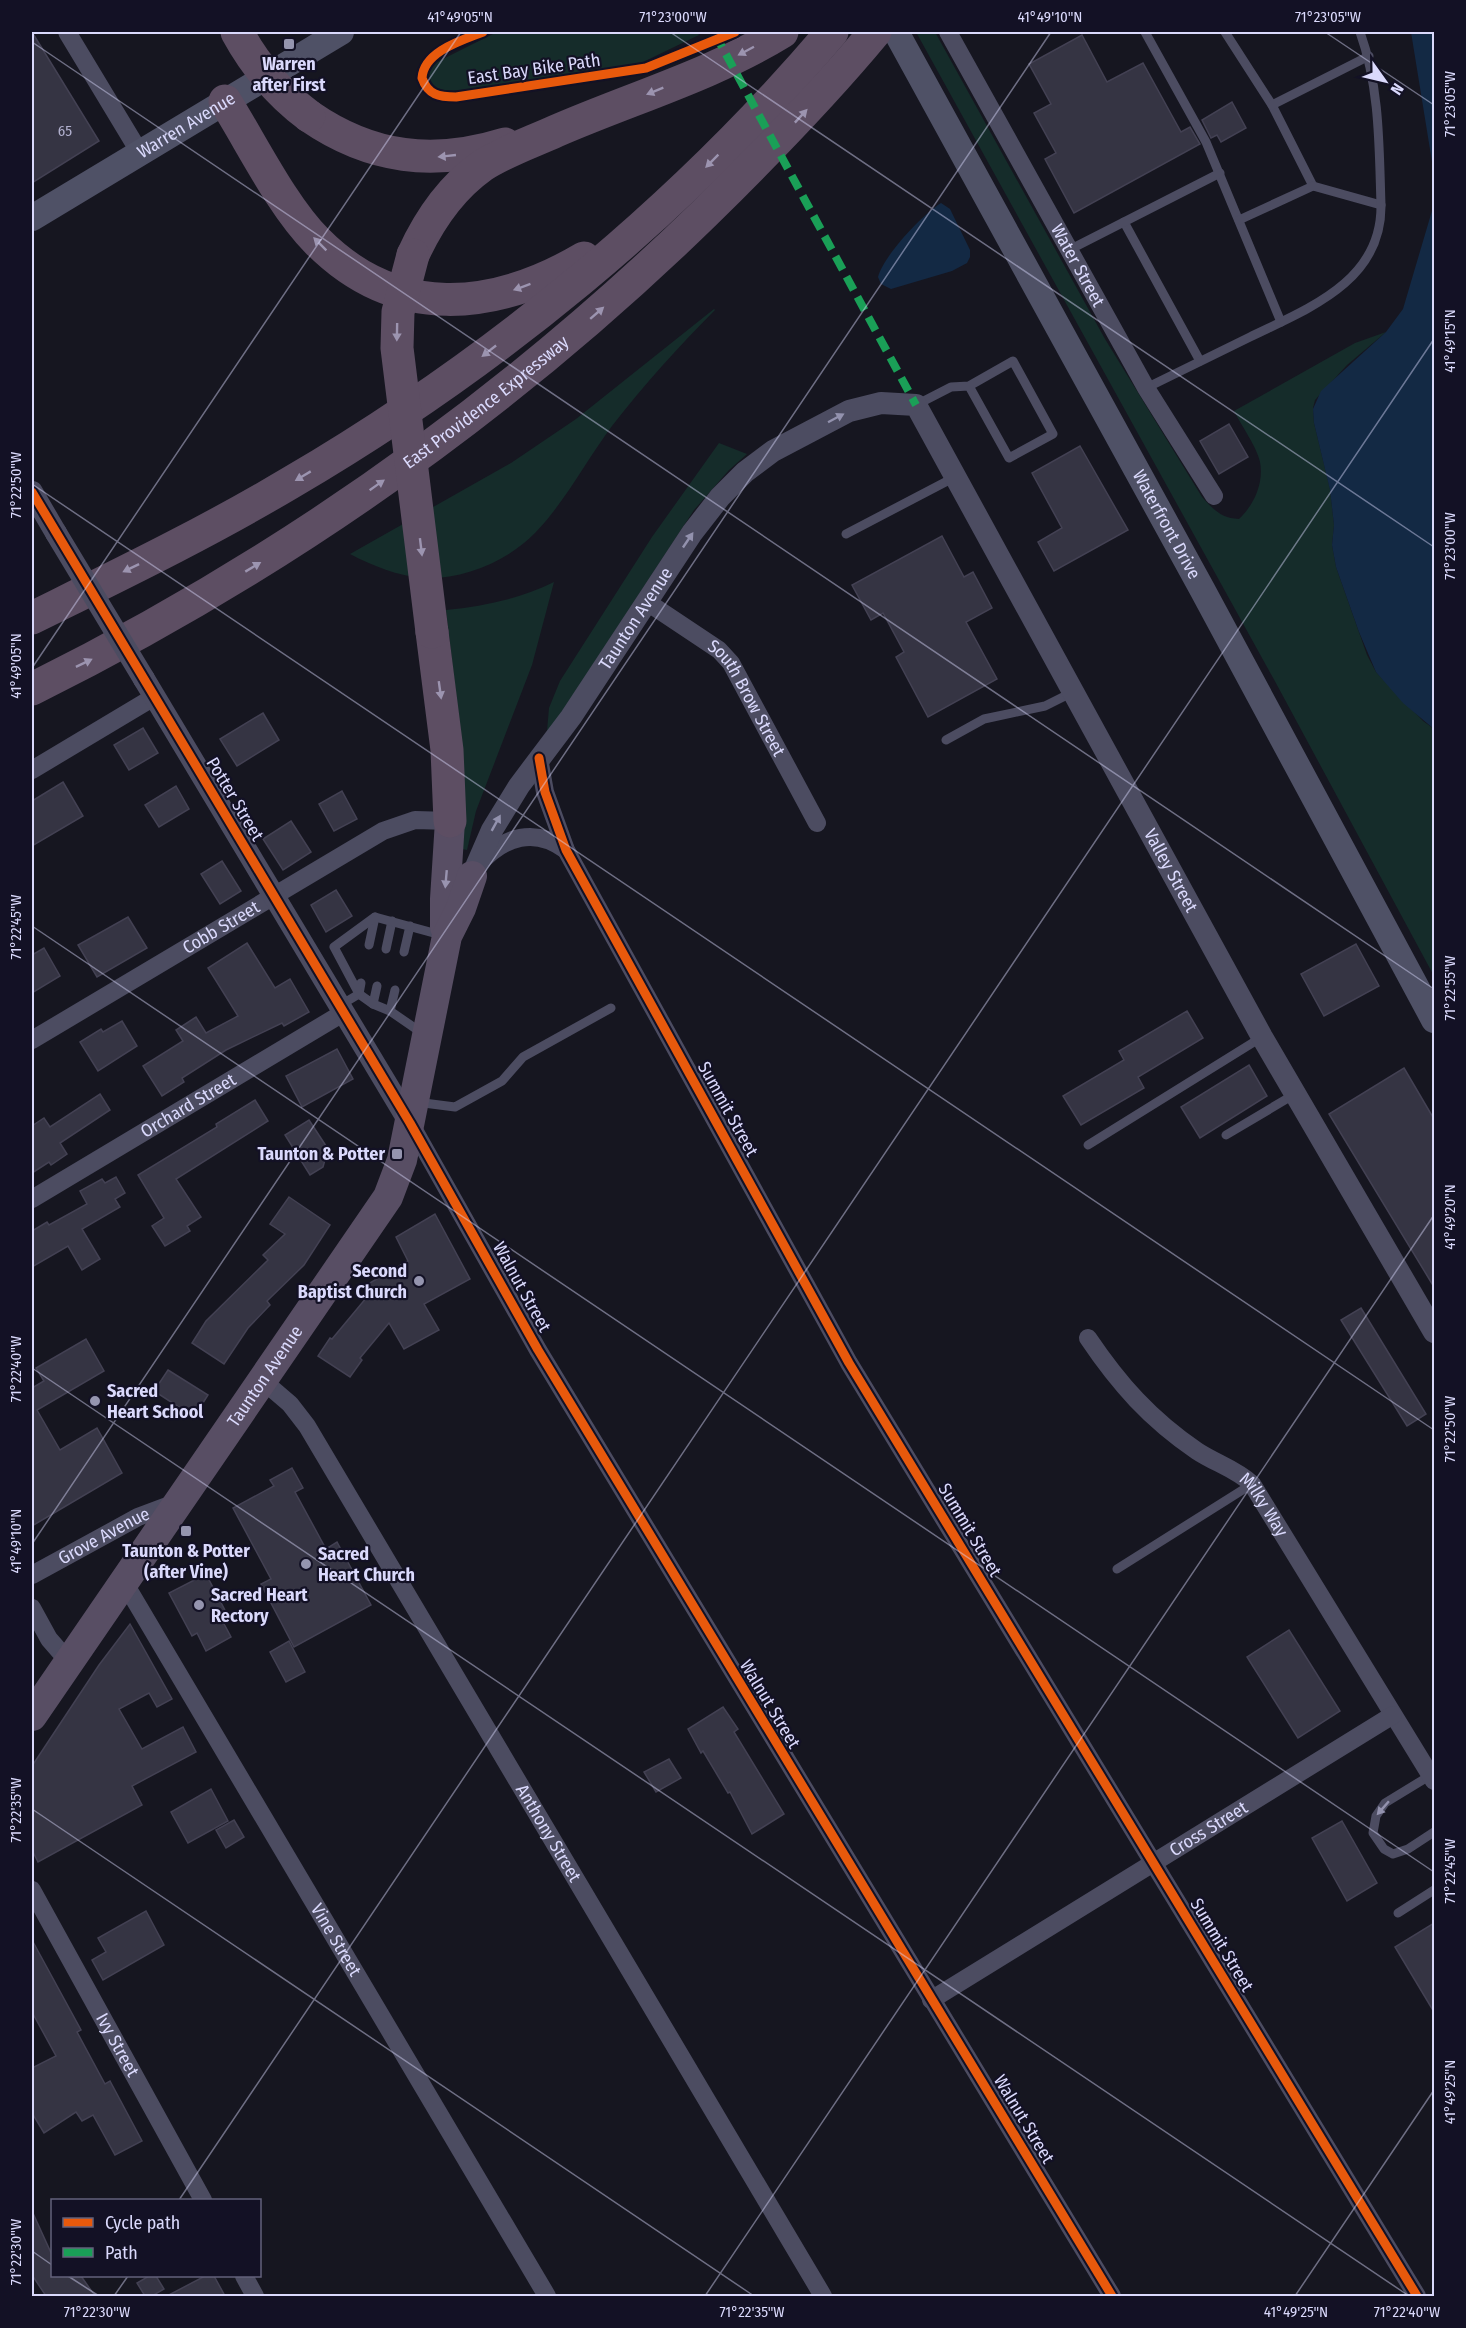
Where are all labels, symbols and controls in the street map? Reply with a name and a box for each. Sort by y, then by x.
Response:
text: 41°49'05"N [427,8,493,26]
text: 71°23'00"W [639,8,707,26]
text: 41°49'10"N [1018,8,1082,26]
text: 71°23'05"W [1295,8,1361,26]
marker: Warren after First [282,37,296,51]
one-way arrow [737,46,755,56]
street label: East Bay Bike Path [466,49,602,89]
north arrow [1355,51,1415,111]
place label: Warren after First [252,53,326,96]
text: 71°23'05"W [1441,71,1459,137]
text: N [1386,80,1408,98]
one-way arrow [646,86,664,96]
street label: Warren Avenue [133,87,239,163]
one-way arrow [793,110,807,124]
house number: 65 [58,122,72,140]
one-way arrow [437,151,456,161]
one-way arrow [705,153,719,167]
street label: Water Street [1046,220,1110,311]
one-way arrow [314,237,328,251]
one-way arrow [513,283,531,293]
one-way arrow [589,307,605,320]
text: 41°49'15"N [1441,309,1459,373]
one-way arrow [393,323,402,342]
street label: East Providence Expressway [399,331,573,473]
one-way arrow [482,345,498,357]
one-way arrow [827,413,844,422]
text: 71°22'50"W [7,452,25,518]
street label: Waterfront Drive [1128,466,1205,583]
one-way arrow [294,471,311,481]
one-way arrow [369,480,385,491]
text: 71°23'00"W [1441,512,1459,580]
one-way arrow [682,532,693,548]
one-way arrow [417,537,426,556]
one-way arrow [245,561,261,572]
street label: Taunton Avenue [594,563,677,674]
one-way arrow [123,564,140,573]
text: 41°49'05"N [7,633,25,699]
street label: South Brow Street [704,635,790,760]
one-way arrow [76,658,93,668]
one-way arrow [436,681,445,700]
street label: Potter Street [201,753,269,845]
one-way arrow [491,814,501,831]
street label: Valley Street [1139,825,1203,916]
one-way arrow [441,869,451,888]
text: 71°22'45"W [7,895,25,959]
street label: Cobb Street [178,896,264,959]
text: 71°22'55"W [1441,955,1459,1021]
street label: Summit Street [693,1058,763,1160]
street label: Orchard Street [137,1069,240,1143]
place label: Taunton & Potter [257,1143,385,1165]
marker: Taunton & Potter [390,1147,404,1161]
text: 41°49'20"N [1441,1184,1459,1250]
street label: Walnut Street [488,1238,556,1336]
place label: Second Baptist Church [298,1260,407,1303]
marker: Second Baptist Church [412,1274,426,1288]
street label: Taunton Avenue [223,1321,308,1431]
text: 71°22'40"W [7,1336,25,1402]
place label: Sacred Heart School [107,1380,203,1423]
marker: Sacred Heart School [88,1394,102,1408]
text: 71°22'50"W [1441,1396,1459,1462]
street label: Milky Way [1235,1467,1293,1541]
street label: Summit Street [934,1479,1007,1581]
street label: Grove Avenue [54,1503,153,1569]
text: 41°49'10"N [7,1509,25,1573]
marker: Taunton & Potter (after Vine) [179,1524,193,1538]
place label: Taunton & Potter (after Vine) [122,1540,250,1583]
place label: Sacred Heart Church [318,1543,415,1586]
marker: Sacred Heart Church [299,1557,313,1571]
place label: Sacred Heart Rectory [211,1584,308,1627]
marker: Sacred Heart Rectory [192,1598,206,1612]
street label: Walnut Street [735,1656,805,1752]
text: 71°22'35"W [7,1777,25,1843]
street label: Anthony Street [511,1780,586,1886]
street label: Cross Street [1165,1796,1252,1861]
one-way arrow [1377,1800,1390,1815]
text: 71°22'45"W [1441,1839,1459,1903]
street label: Summit Street [1186,1894,1259,1996]
street label: Vine Street [306,1900,366,1980]
street label: Ivy Street [91,2009,144,2081]
text: 41°49'25"N [1441,2060,1459,2124]
street label: Walnut Street [989,2071,1059,2167]
legend [51,2199,261,2277]
text: Cycle path [105,2212,180,2234]
text: 71°22'30"W [7,2219,25,2285]
text: Path [105,2242,138,2264]
text: 71°22'30"W [64,2303,130,2321]
text: 71°22'35"W [719,2303,785,2321]
text: 41°49'25"N [1264,2303,1328,2321]
text: 71°22'40"W [1374,2303,1440,2321]

